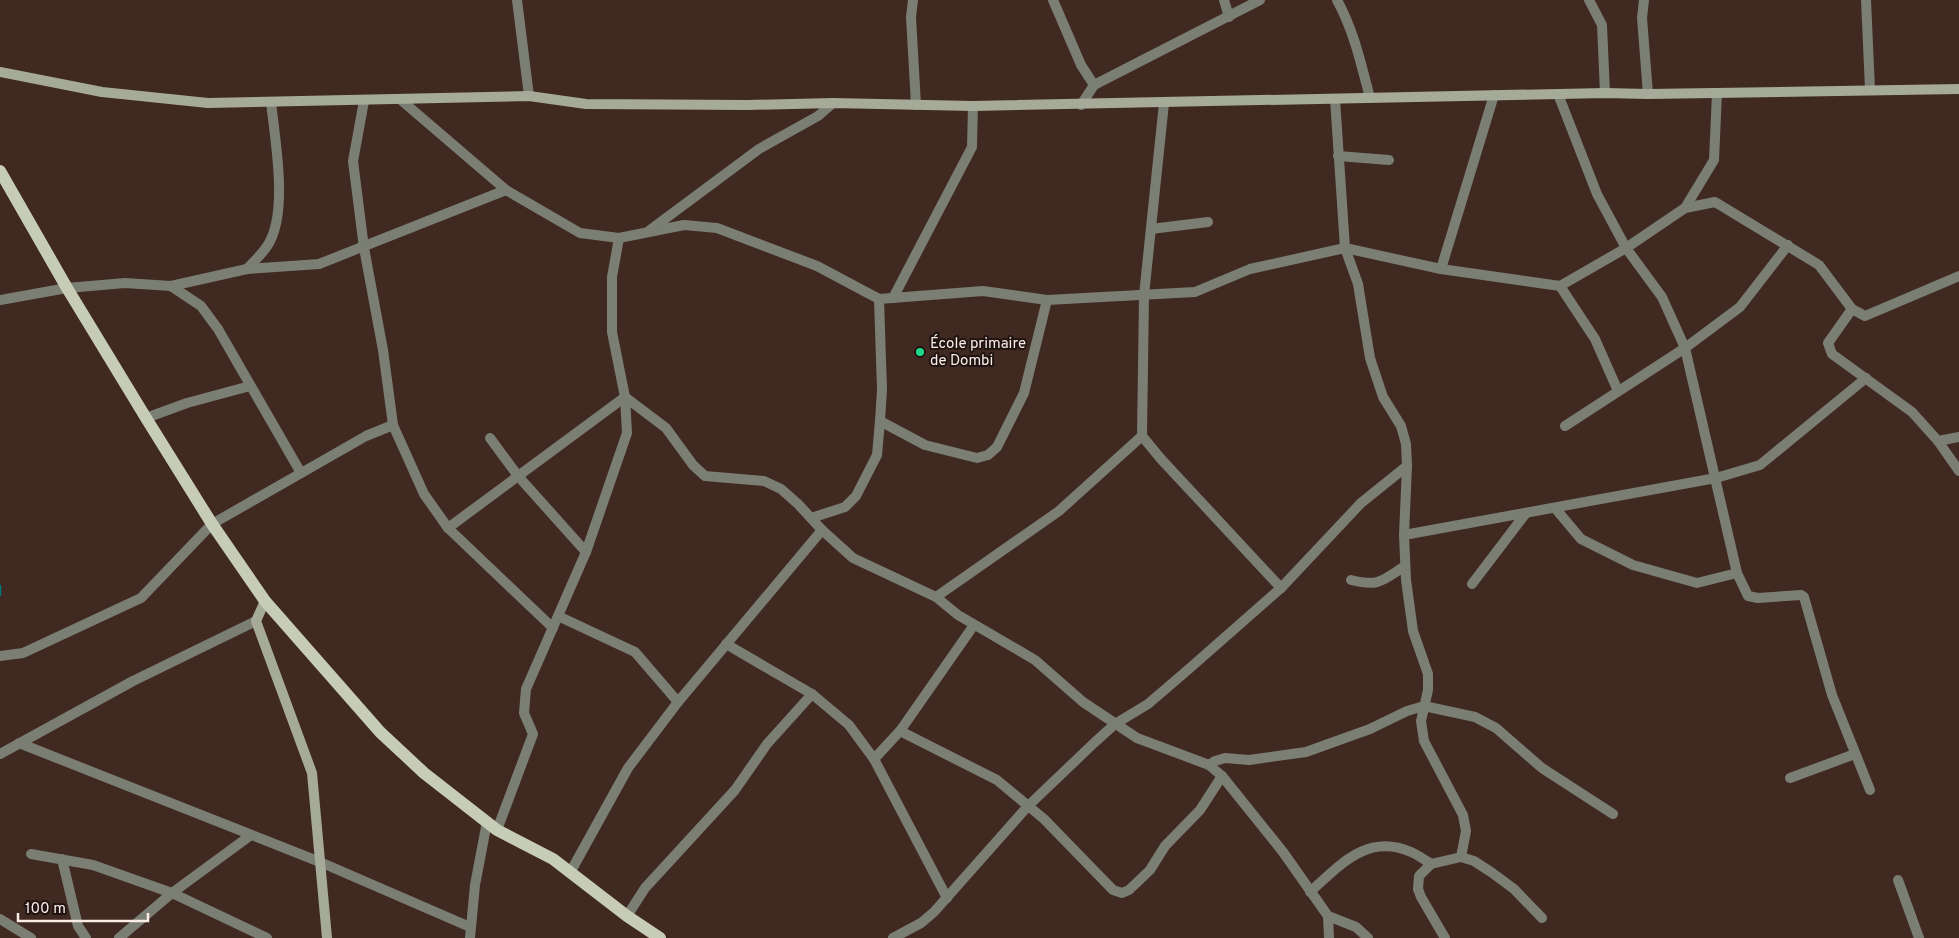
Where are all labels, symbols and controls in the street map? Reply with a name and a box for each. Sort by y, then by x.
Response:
place label: École primaire de Dombi [930,334,1026,371]
marker: École primaire de Dombi [914,346,926,358]
scale bar [18,890,148,922]
text: 100 m [25,900,66,919]

